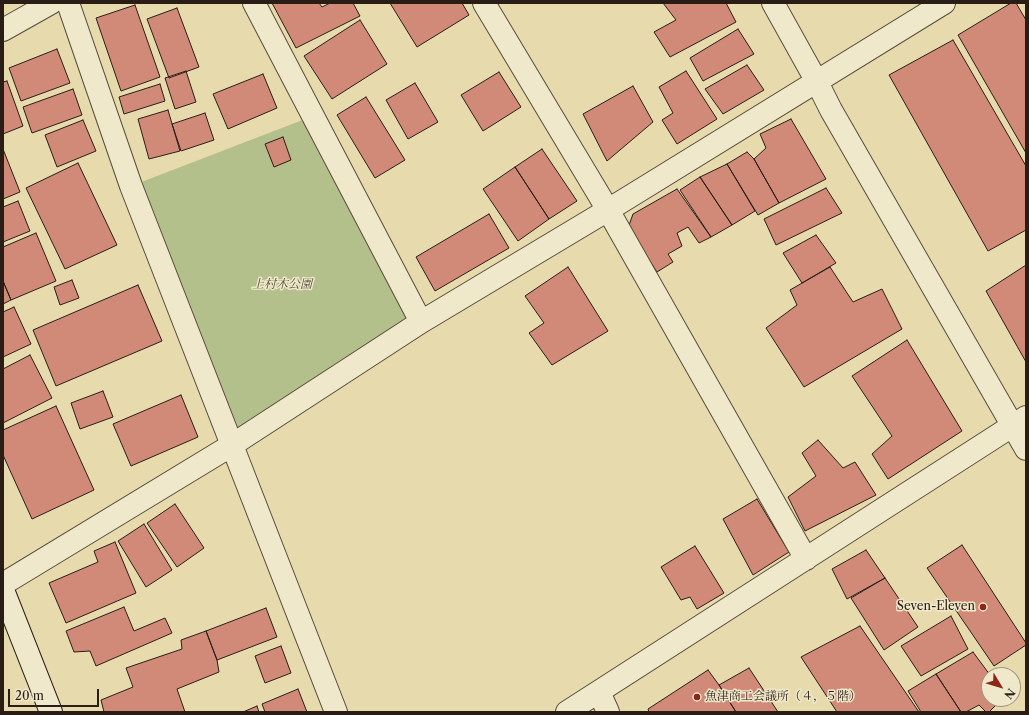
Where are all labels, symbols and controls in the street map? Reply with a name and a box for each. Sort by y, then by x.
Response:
park label: 上村木公園 [252,278,312,292]
place label: Seven-Eleven [897,600,975,614]
marker: Seven-Eleven [978,602,988,612]
north arrow [981,667,1021,707]
scale bar [10,681,101,707]
text: N [1001,686,1018,702]
text: 20 m [15,688,44,703]
place label: 魚津商工会議所（４，５階） [705,690,861,704]
marker: 魚津商工会議所（４，５階） [692,692,702,702]

